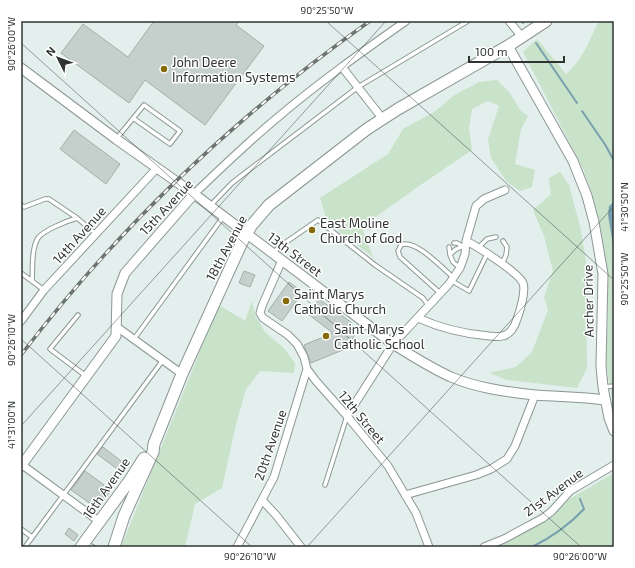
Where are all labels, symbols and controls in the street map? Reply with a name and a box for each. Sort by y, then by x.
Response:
text: 90°25'50"W [301,4,354,16]
text: 90°26'00"W [5,17,17,71]
north arrow [38,38,78,78]
scale bar [469,38,564,64]
text: N [43,44,58,58]
text: 100 m [475,44,507,58]
place label: John Deere Information Systems [172,54,296,85]
marker: John Deere Information Systems [159,64,169,74]
street label: 15th Avenue [136,176,196,238]
text: 41°30'50"N [618,182,630,232]
street label: 14th Avenue [49,203,109,267]
street label: 18th Avenue [202,213,250,283]
place label: East Moline Church of God [320,215,402,246]
marker: East Moline Church of God [307,225,317,235]
street label: 13th Street [265,228,325,280]
text: 90°25'50"W [618,252,630,305]
street label: Archer Drive [579,264,597,338]
place label: Saint Marys Catholic Church [294,286,386,317]
marker: Saint Marys Catholic Church [281,296,291,306]
text: 90°26'10"W [5,314,17,366]
place label: Saint Marys Catholic School [334,321,425,352]
marker: Saint Marys Catholic School [321,331,331,341]
street label: 12th Street [335,387,389,447]
text: 41°31'00"N [5,401,17,449]
street label: 20th Avenue [250,407,290,483]
street label: 16th Avenue [79,454,133,522]
street label: 21st Avenue [520,464,586,520]
text: 90°26'10"W [224,550,276,562]
text: 90°26'00"W [553,550,607,562]

